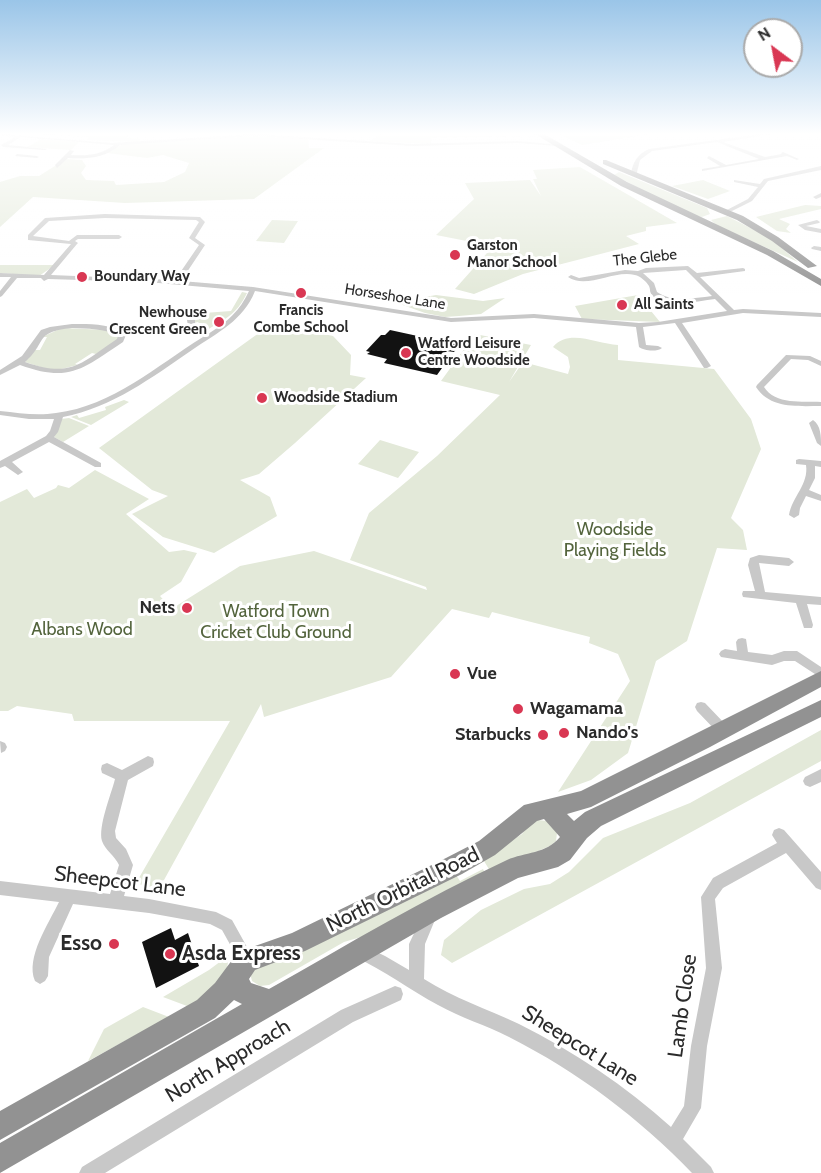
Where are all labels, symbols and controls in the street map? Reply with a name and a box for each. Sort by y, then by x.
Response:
north arrow [743,18,803,78]
text: N [754,23,774,45]
place label: Garston Manor School [467,237,557,272]
street label: The Glebe [612,246,678,270]
marker: Garston Manor School [448,248,462,262]
place label: Boundary Way [94,268,190,286]
marker: Boundary Way [75,270,89,284]
street label: Horseshoe Lane [343,280,447,314]
marker: Francis Combe School [294,286,308,300]
place label: All Saints [634,296,694,314]
marker: All Saints [615,298,629,312]
place label: Francis Combe School [253,302,349,337]
place label: Newhouse Crescent Green [109,304,207,339]
marker: Newhouse Crescent Green [212,315,226,329]
place label: Watford Leisure Centre Woodside [418,335,530,370]
marker: Watford Leisure Centre Woodside [399,346,413,360]
place label: Woodside Stadium [274,389,398,407]
marker: Woodside Stadium [255,391,269,405]
park label: Woodside Playing Fields [564,519,666,562]
place label: Nets [139,597,175,619]
marker: Nets [180,601,194,615]
park label: Watford Town Cricket Club Ground [200,601,352,644]
park label: Albans Wood [31,619,133,641]
place label: Vue [467,663,497,685]
marker: Vue [448,667,462,681]
place label: Wagamama [530,698,623,720]
marker: Wagamama [511,702,525,716]
place label: Nando's [576,722,638,744]
place label: Starbucks [455,724,531,746]
marker: Nando's [557,726,571,740]
marker: Starbucks [536,728,550,742]
street label: North Orbital Road [322,842,484,938]
street label: Sheepcot Lane [53,861,187,903]
place label: Esso [60,931,102,957]
marker: Esso [107,937,121,951]
place label: Asda Express [182,941,301,967]
marker: Asda Express [163,947,177,961]
street label: Lamb Close [663,953,703,1059]
street label: Sheepcot Lane [517,1000,643,1092]
street label: North Approach [161,1014,295,1108]

